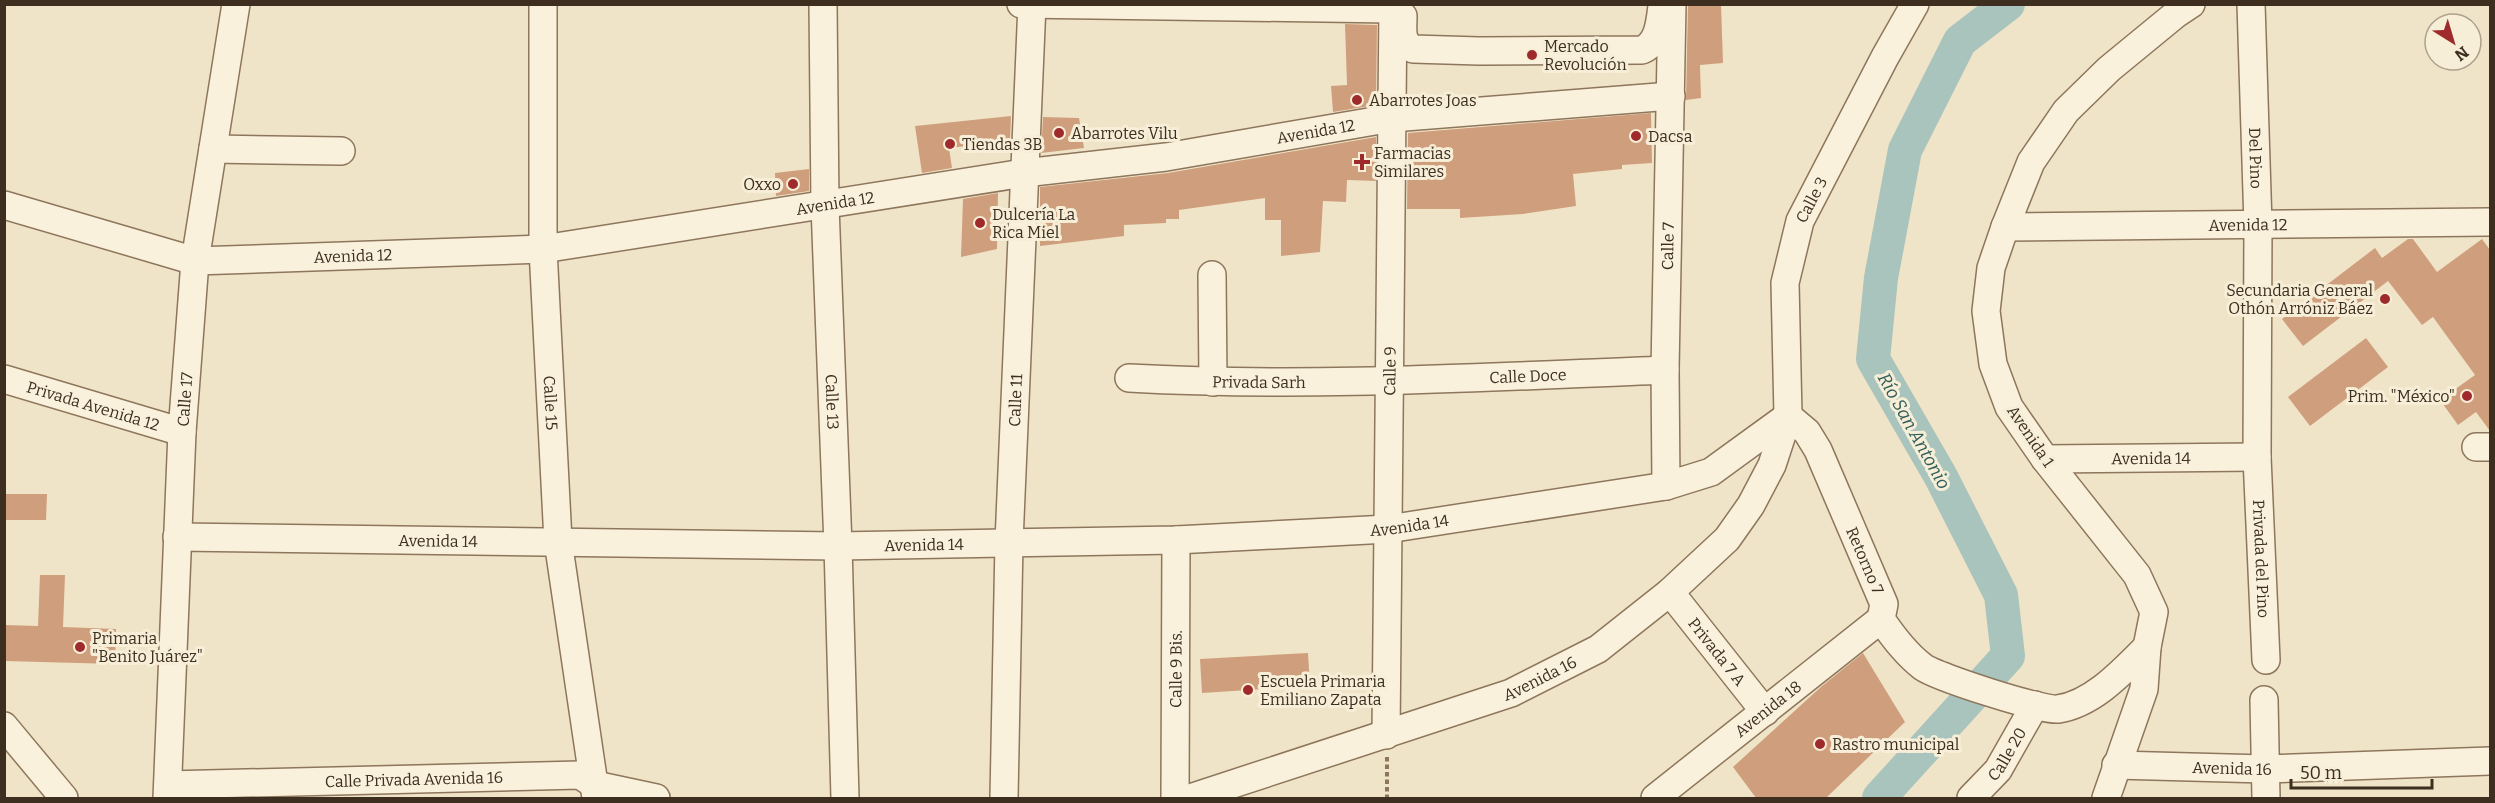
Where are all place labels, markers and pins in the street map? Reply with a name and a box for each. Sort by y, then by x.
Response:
place label: Mercado Revolución [1544,37,1627,74]
marker: Mercado Revolución [1525,48,1539,62]
place label: Abarrotes Joas [1369,91,1477,110]
marker: Abarrotes Joas [1350,93,1364,107]
place label: Abarrotes Vilu [1071,124,1178,143]
marker: Abarrotes Vilu [1052,126,1066,140]
place label: Dacsa [1648,127,1693,146]
marker: Dacsa [1629,129,1643,143]
place label: Tiendas 3B [962,135,1043,154]
marker: Tiendas 3B [943,137,957,151]
place label: Farmacias Similares [1374,144,1451,181]
marker: Farmacias Similares [1355,155,1369,169]
place label: Oxxo [743,175,781,194]
marker: Oxxo [786,177,800,191]
place label: Dulcería La Rica Miel [992,205,1076,242]
marker: Dulcería La Rica Miel [973,216,987,230]
place label: Secundaria General Othón Arróniz Báez [2226,281,2373,318]
marker: Secundaria General Othón Arróniz Báez [2378,292,2392,306]
place label: Prim. "México" [2348,387,2455,406]
marker: Prim. "México" [2460,389,2474,403]
place label: Primaria "Benito Juárez" [92,629,203,666]
marker: Primaria "Benito Juárez" [73,640,87,654]
place label: Escuela Primaria Emiliano Zapata [1260,672,1386,709]
marker: Escuela Primaria Emiliano Zapata [1241,683,1255,697]
place label: Rastro municipal [1832,735,1960,754]
marker: Rastro municipal [1813,737,1827,751]

